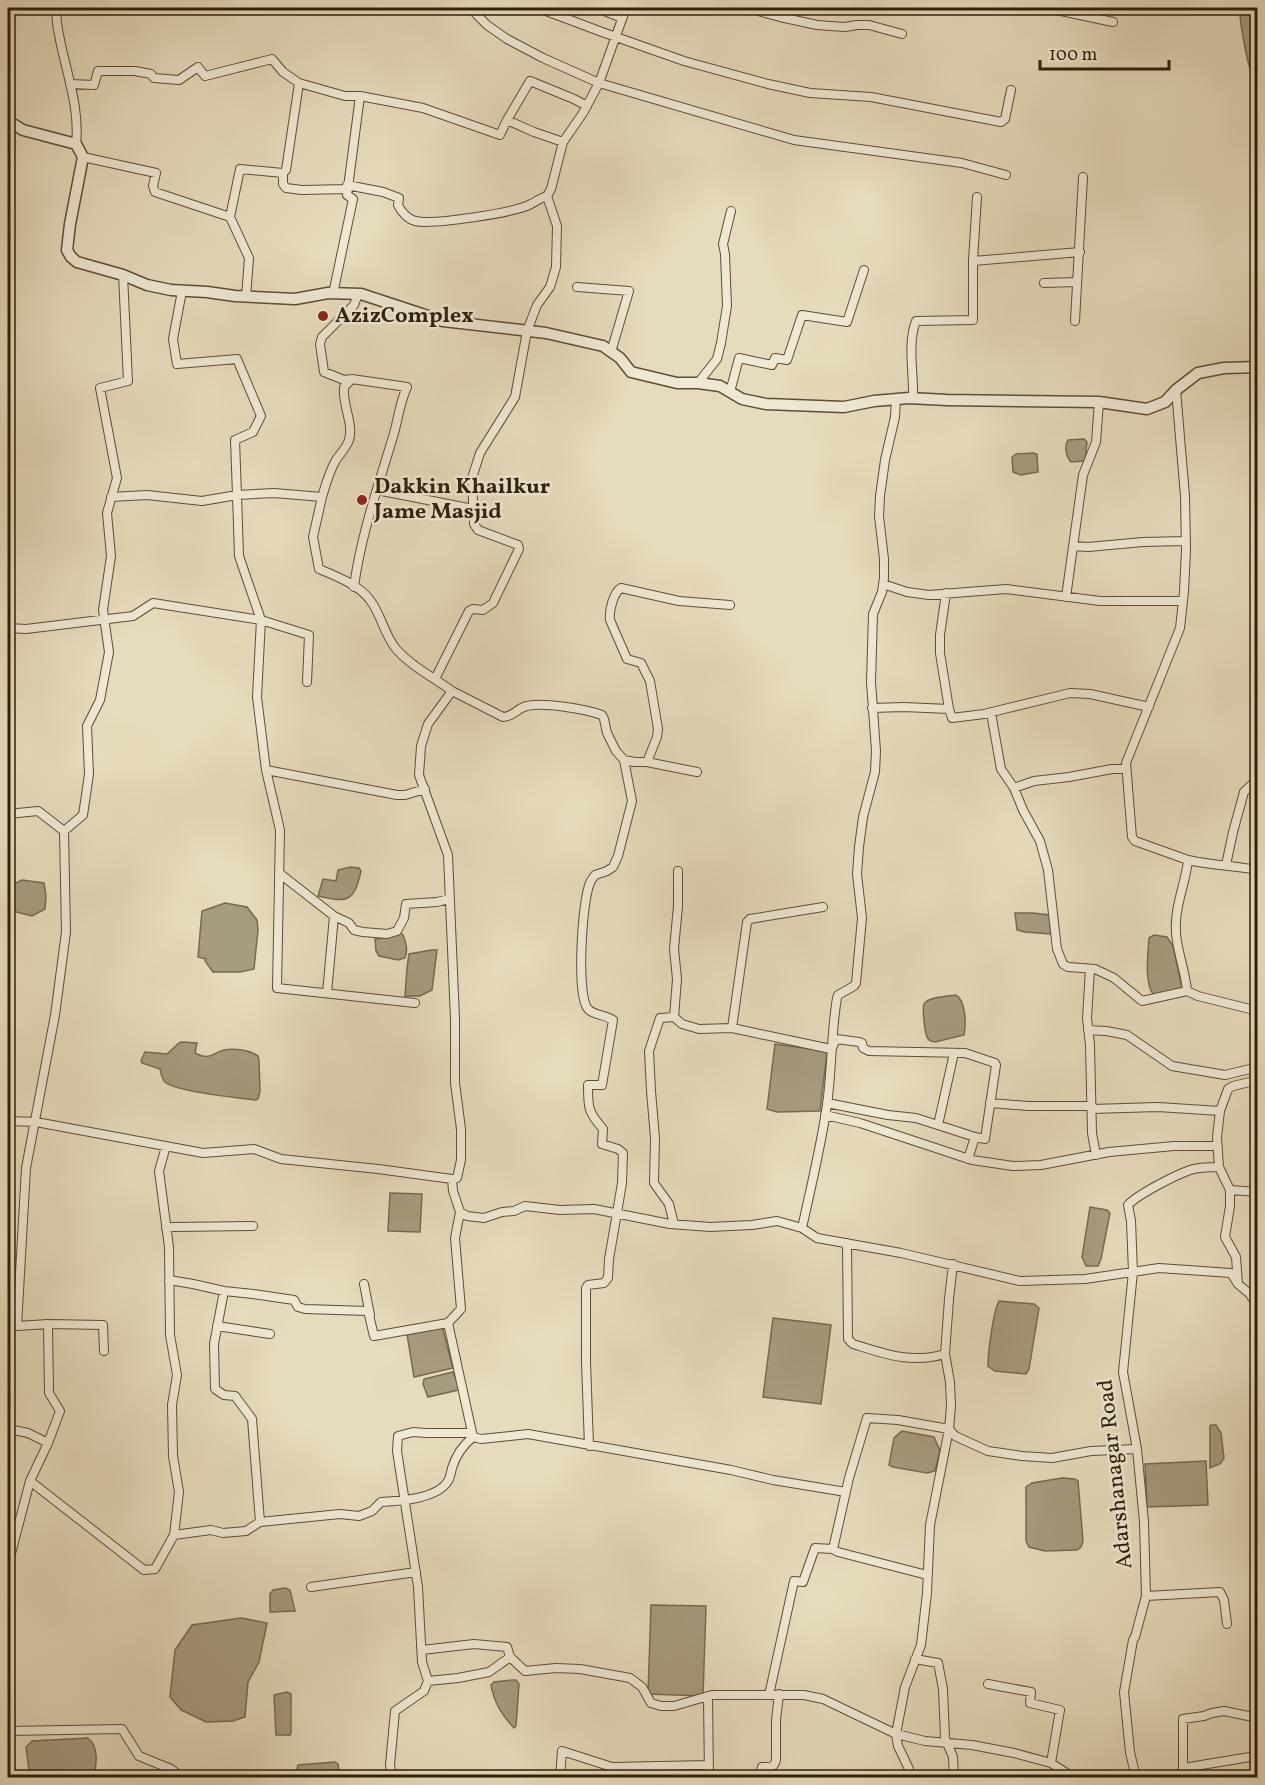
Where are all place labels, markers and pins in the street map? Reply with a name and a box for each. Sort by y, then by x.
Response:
place label: AzizComplex [335,301,474,332]
marker: AzizComplex [316,309,330,323]
place label: Dakkin Khailkur Jame Masjid [373,472,551,528]
marker: Dakkin Khailkur Jame Masjid [355,493,369,507]

